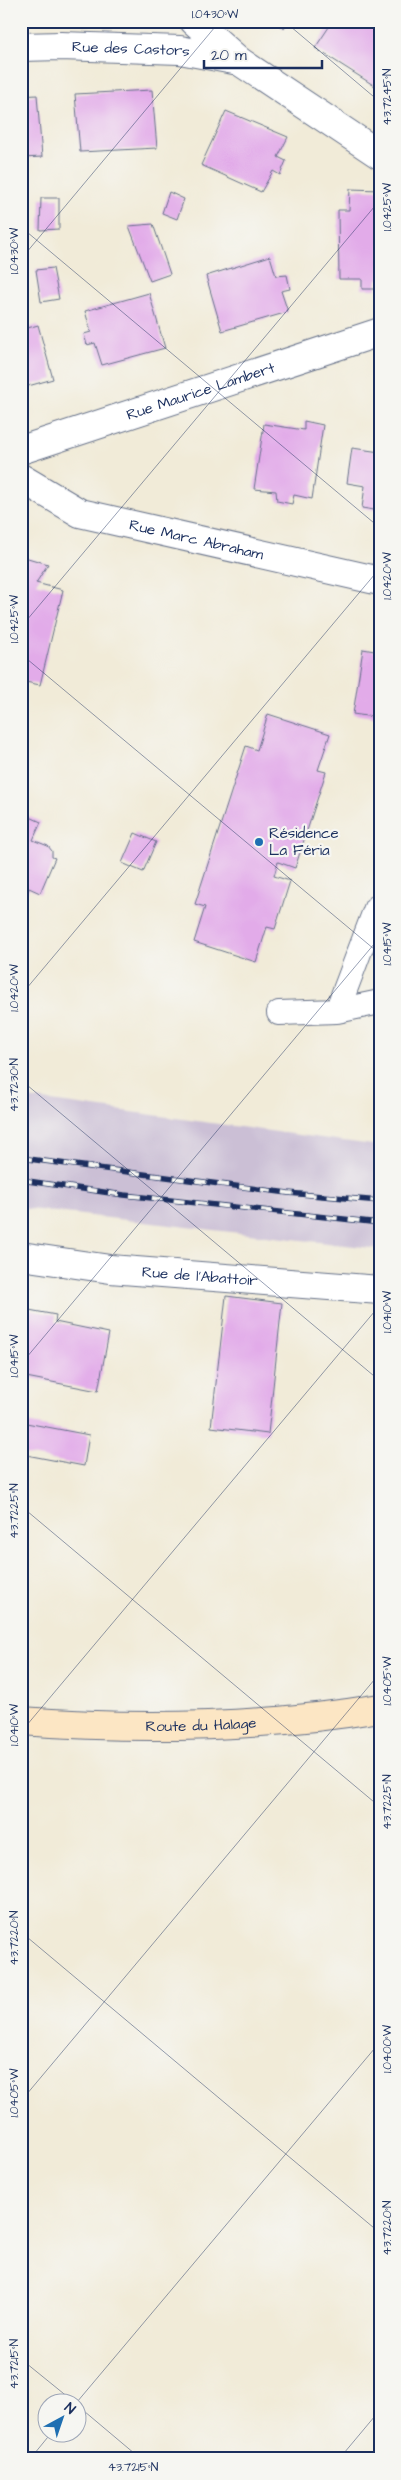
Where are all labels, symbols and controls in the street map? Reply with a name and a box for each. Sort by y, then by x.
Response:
text: 1.0430°W [192,6,239,23]
street label: Rue des Castors [72,36,192,63]
scale bar [204,38,321,70]
text: 20 m [211,45,247,66]
text: 43.7245°N [379,68,396,126]
text: 1.0425°W [379,182,396,231]
text: 1.0430°W [6,227,23,274]
street label: Rue Maurice Lambert [124,357,278,426]
street label: Rue Marc Abraham [127,514,266,565]
text: 1.0420°W [379,552,396,600]
text: 1.0425°W [6,594,23,643]
place label: Résidence La Féria [269,823,339,861]
marker: Résidence La Féria [253,836,265,848]
text: 1.0415°W [379,922,396,965]
text: 1.0420°W [6,964,23,1012]
text: 43.7230°N [6,1058,23,1112]
street label: Rue de l'Abattoir [141,1262,258,1291]
text: 1.0410°W [379,1290,396,1333]
text: 1.0415°W [6,1334,23,1377]
text: 43.7225°N [6,1483,23,1539]
text: 1.0405°W [379,1656,396,1705]
text: 1.0410°W [6,1703,23,1746]
street label: Route du Halage [145,1713,257,1737]
text: 43.7225°N [379,1774,396,1830]
text: 43.7220°N [6,1910,23,1965]
text: 1.0400°W [379,2024,396,2073]
text: 1.0405°W [6,2068,23,2117]
text: 43.7220°N [379,2200,396,2255]
text: 43.7215°N [6,2338,23,2389]
north arrow [38,2392,88,2442]
text: N [60,2398,80,2419]
text: 43.7215°N [108,2459,159,2476]

